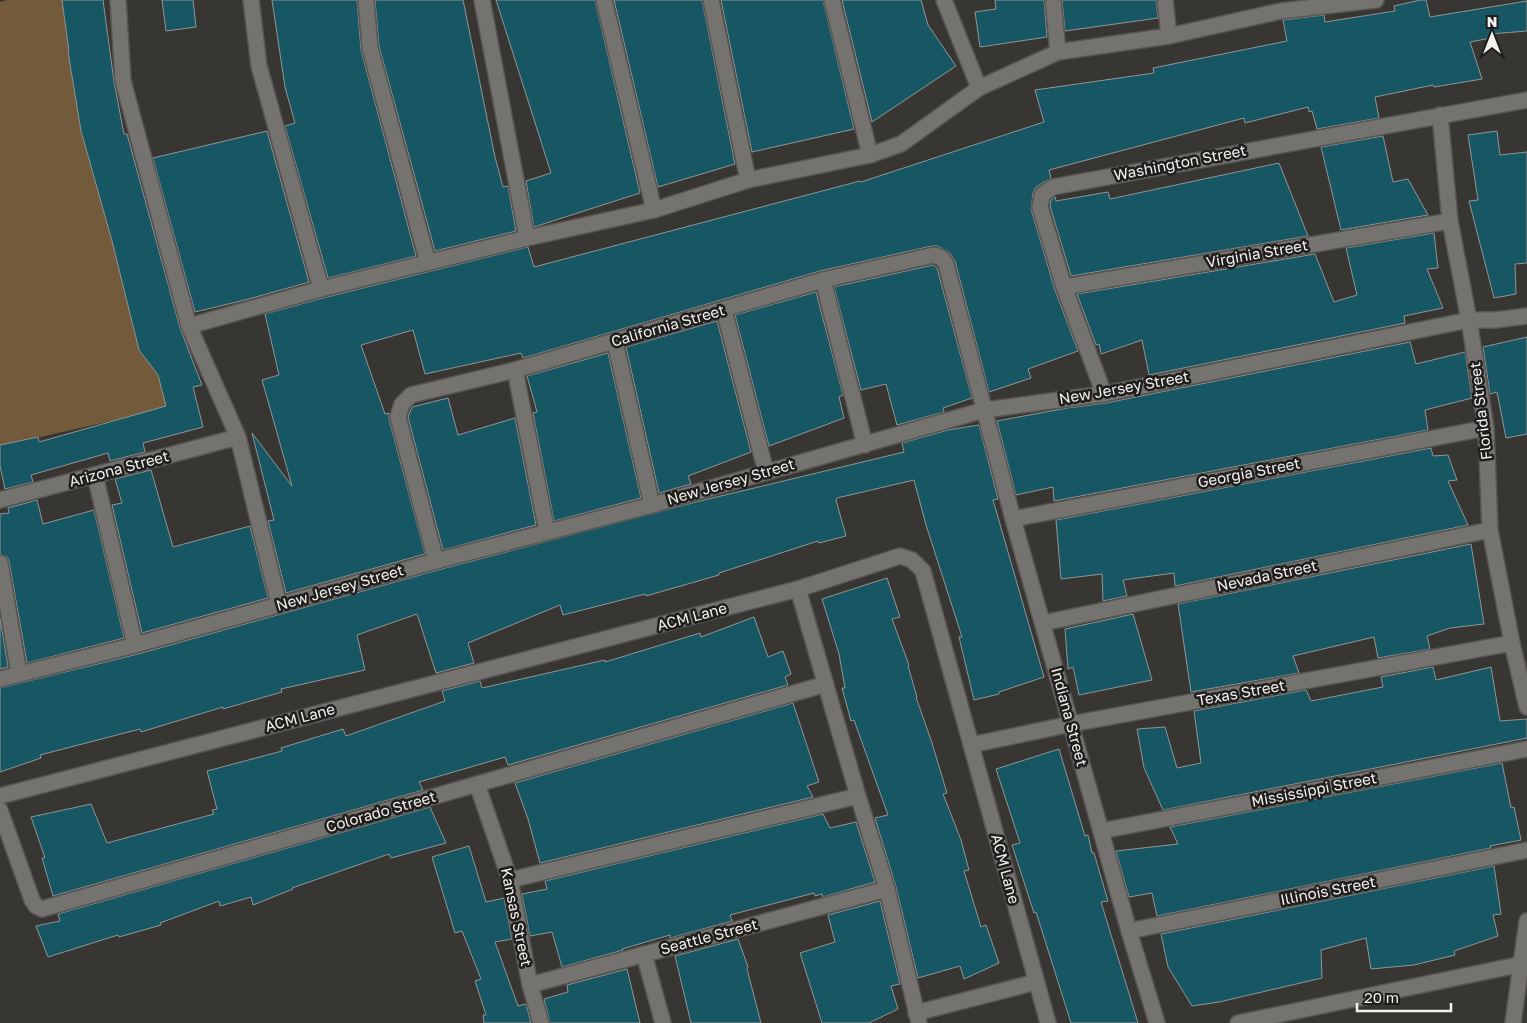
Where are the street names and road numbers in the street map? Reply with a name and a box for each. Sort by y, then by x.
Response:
street label: Washington Street [1112,140,1247,184]
street label: Virginia Street [1205,235,1309,271]
street label: California Street [609,300,727,350]
street label: Florida Street [1465,361,1495,461]
street label: New Jersey Street [1057,367,1190,407]
street label: Arizona Street [67,446,171,490]
street label: Georgia Street [1196,453,1302,491]
street label: New Jersey Street [665,454,796,508]
street label: Nevada Street [1215,556,1319,594]
street label: New Jersey Street [274,560,405,614]
street label: ACM Lane [655,598,729,634]
street label: Indiana Street [1048,665,1092,768]
street label: Texas Street [1195,675,1286,709]
street label: ACM Lane [263,699,337,735]
street label: Mississippi Street [1250,768,1378,810]
street label: Colorado Street [324,787,438,835]
street label: ACM Lane [988,832,1024,906]
street label: Kansas Street [498,866,536,968]
street label: Illinois Street [1279,872,1377,908]
street label: Seattle Street [658,914,759,958]

